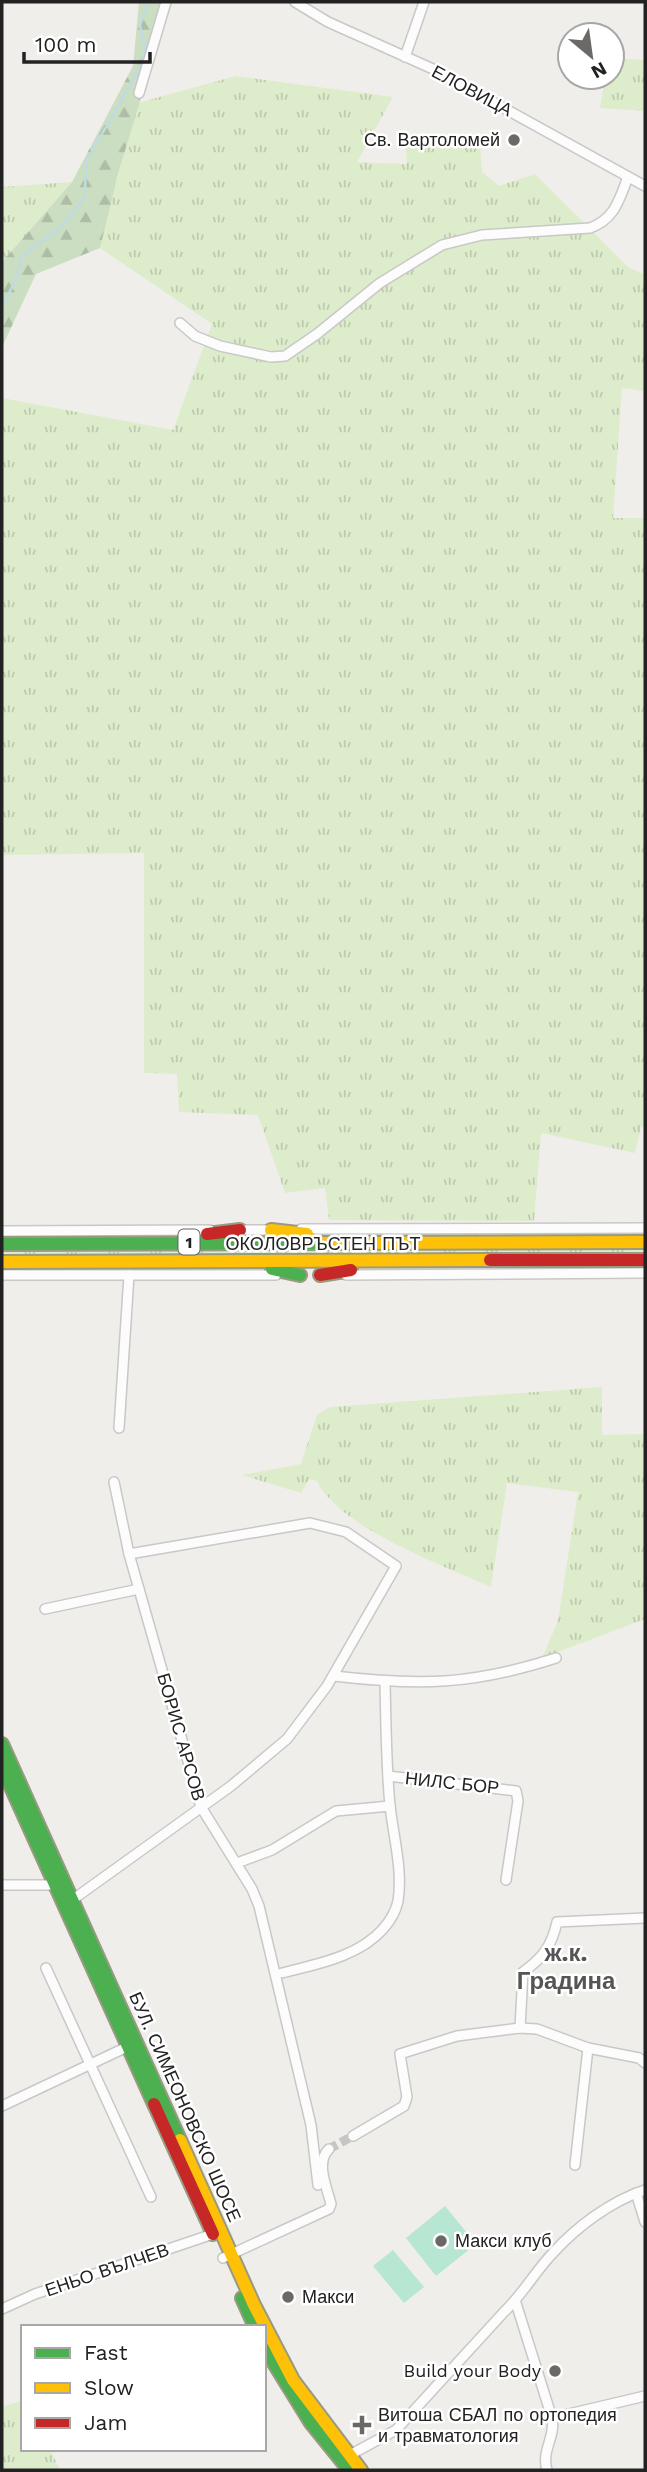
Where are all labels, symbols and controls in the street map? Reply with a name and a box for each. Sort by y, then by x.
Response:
scale bar [24,21,150,65]
north arrow [556,21,626,91]
text: 100 m [35,32,97,57]
text: N [587,57,611,84]
street label: ЕЛОВИЦА [428,61,516,121]
place label: Св. Вартоломей [364,129,500,150]
marker: Св. Вартоломей [506,132,522,148]
road number: 1 [178,1230,200,1254]
street label: ОКОЛОВРЪСТЕН ПЪТ [226,1233,420,1254]
street label: БОРИС АРСОВ [153,1670,210,1803]
street label: НИЛС БОР [404,1767,500,1798]
district label: ж.к. Градина [517,1939,616,1995]
street label: БУЛ. СИМЕОНОВСКО ШОСЕ [125,1989,246,2225]
place label: Макси клуб [455,2230,552,2251]
marker: Макси клуб [433,2233,449,2249]
street label: ЕНЬО ВЪЛЧЕВ [42,2238,172,2301]
place label: Макси [302,2286,354,2307]
marker: Макси [280,2289,296,2305]
legend [21,2325,266,2451]
text: Fast [84,2340,128,2365]
place label: Build your Body [403,2360,542,2381]
marker: Build your Body [547,2363,563,2379]
text: Slow [84,2375,134,2400]
place label: Витоша СБАЛ по ортопедия и травматология [378,2404,617,2446]
text: Jam [84,2410,127,2435]
marker: Витоша СБАЛ по ортопедия и травматология [352,2415,372,2435]

